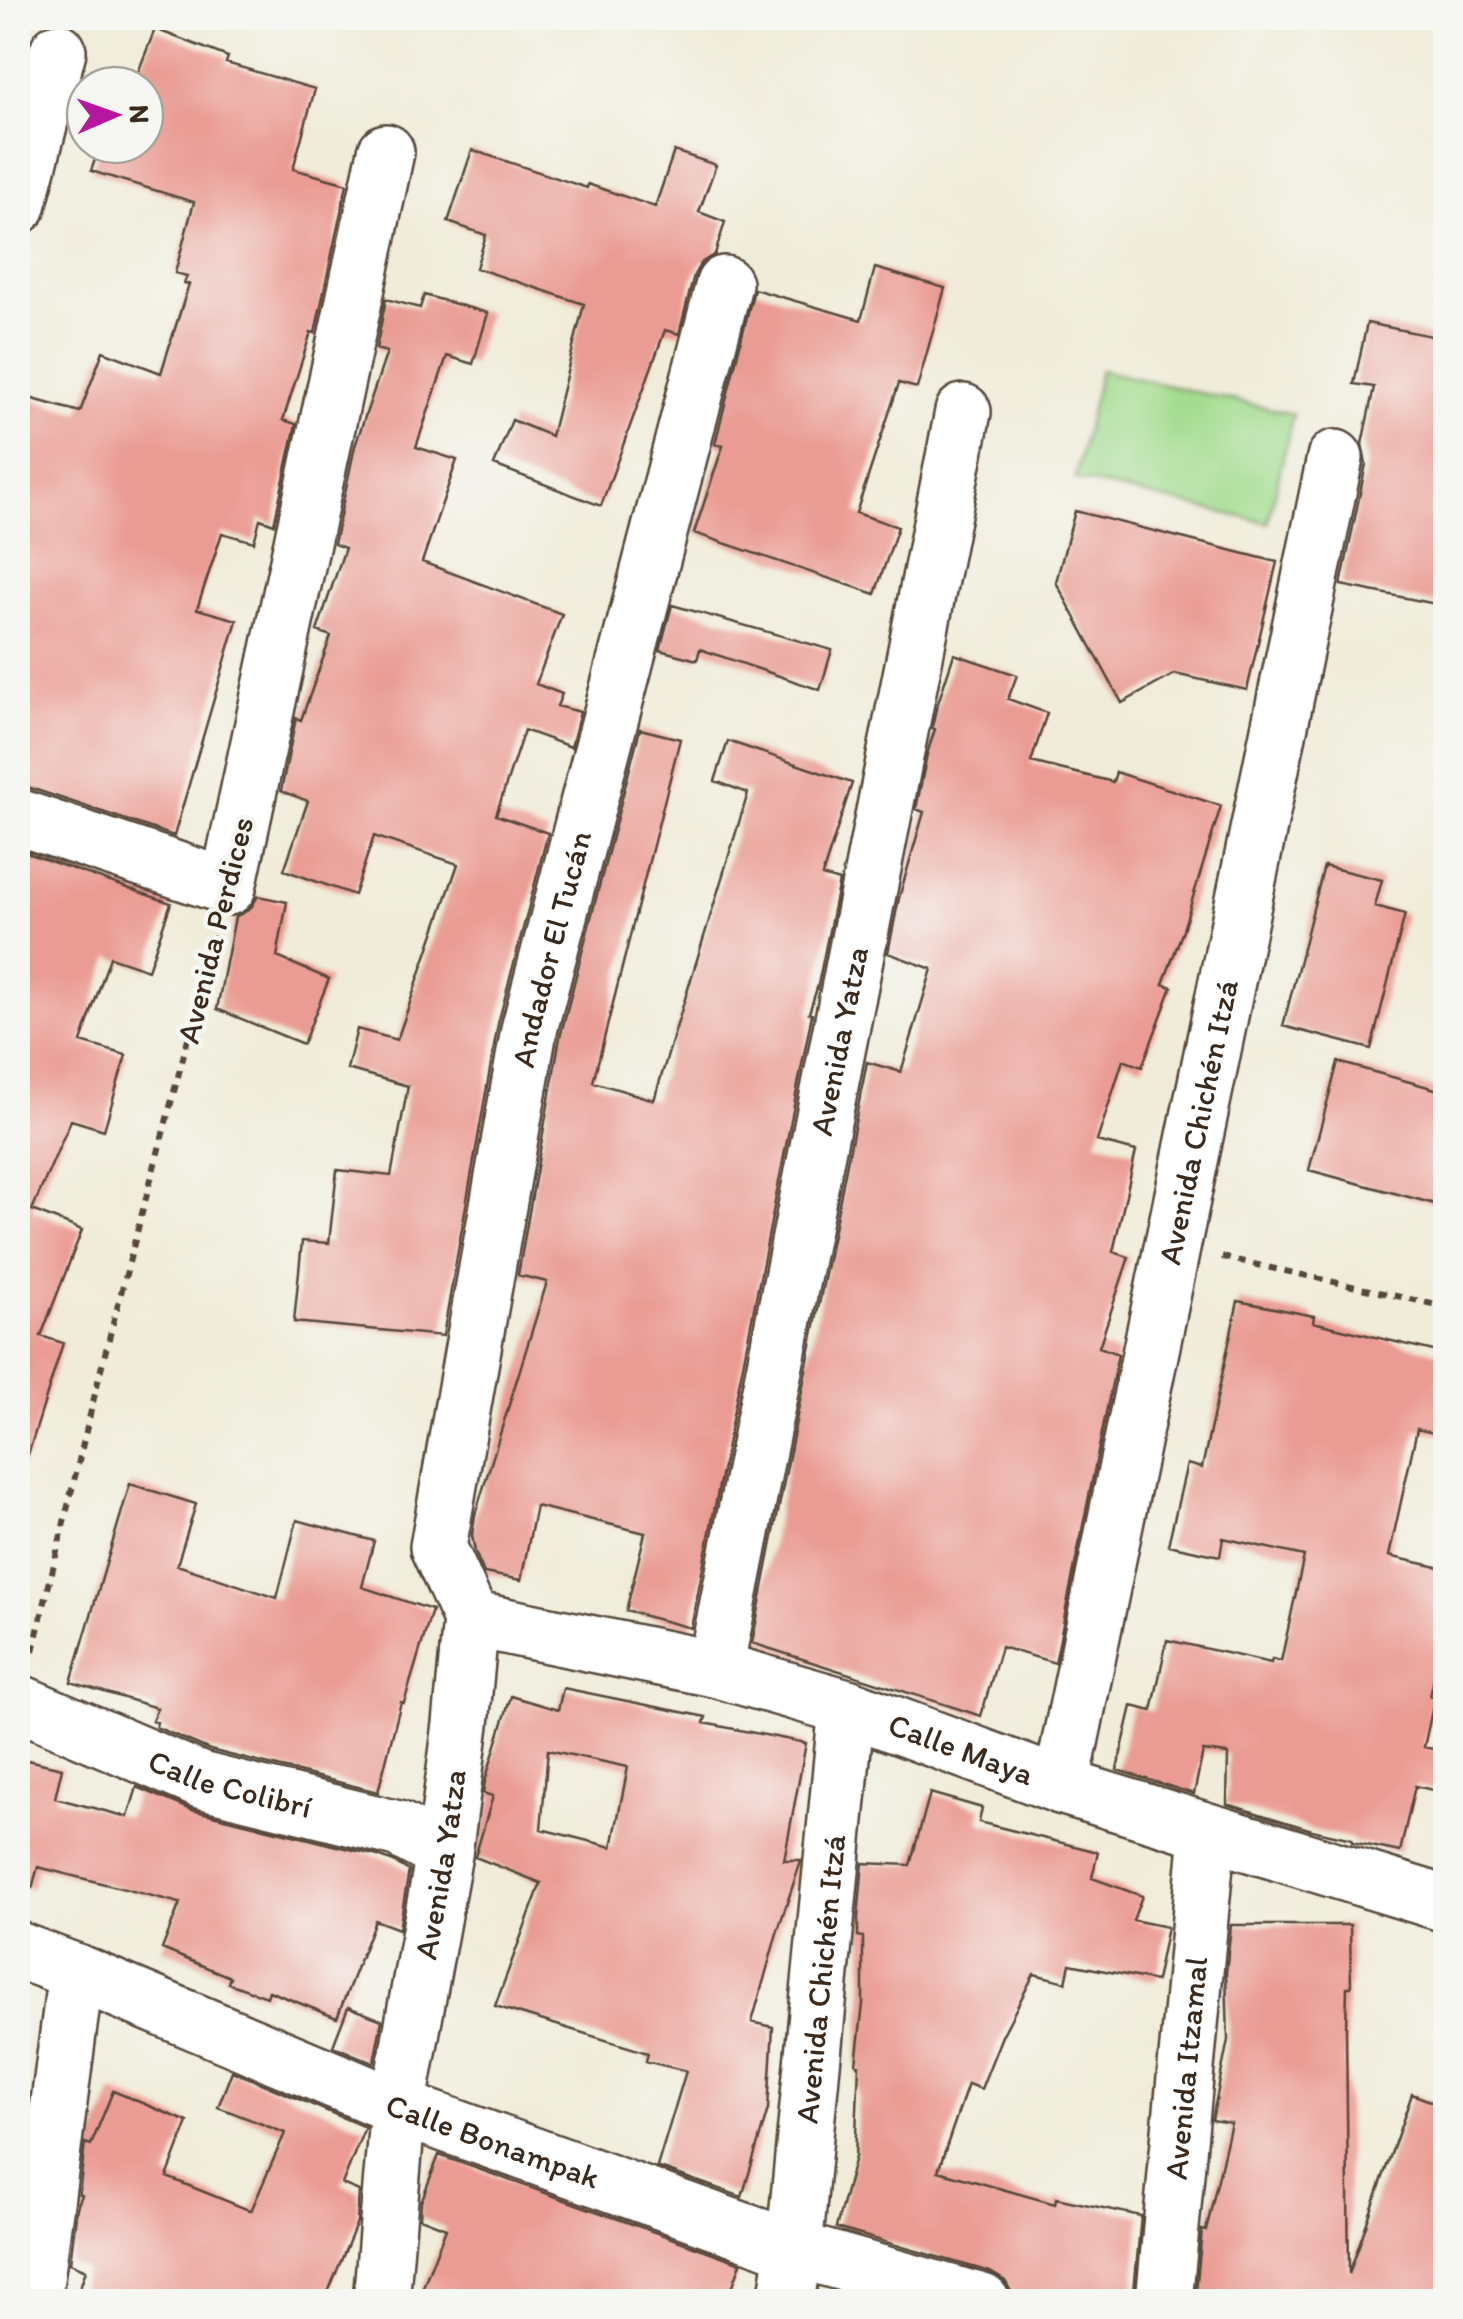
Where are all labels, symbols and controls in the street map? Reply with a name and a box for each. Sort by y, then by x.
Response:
north arrow [65,65,165,165]
text: N [123,104,157,124]
street label: Avenida Perdices [169,813,261,1047]
street label: Andador El Tucán [504,826,599,1070]
street label: Avenida Yatza [802,943,876,1139]
street label: Avenida Chichén Itzá [1150,976,1246,1268]
street label: Calle Maya [883,1705,1039,1793]
street label: Calle Colibrí [142,1741,316,1826]
street label: Avenida Yatza [406,1767,474,1962]
street label: Avenida Chichén Itzá [787,1832,853,2125]
street label: Avenida Itzamal [1157,1955,1215,2181]
street label: Calle Bonampak [380,2085,605,2197]

